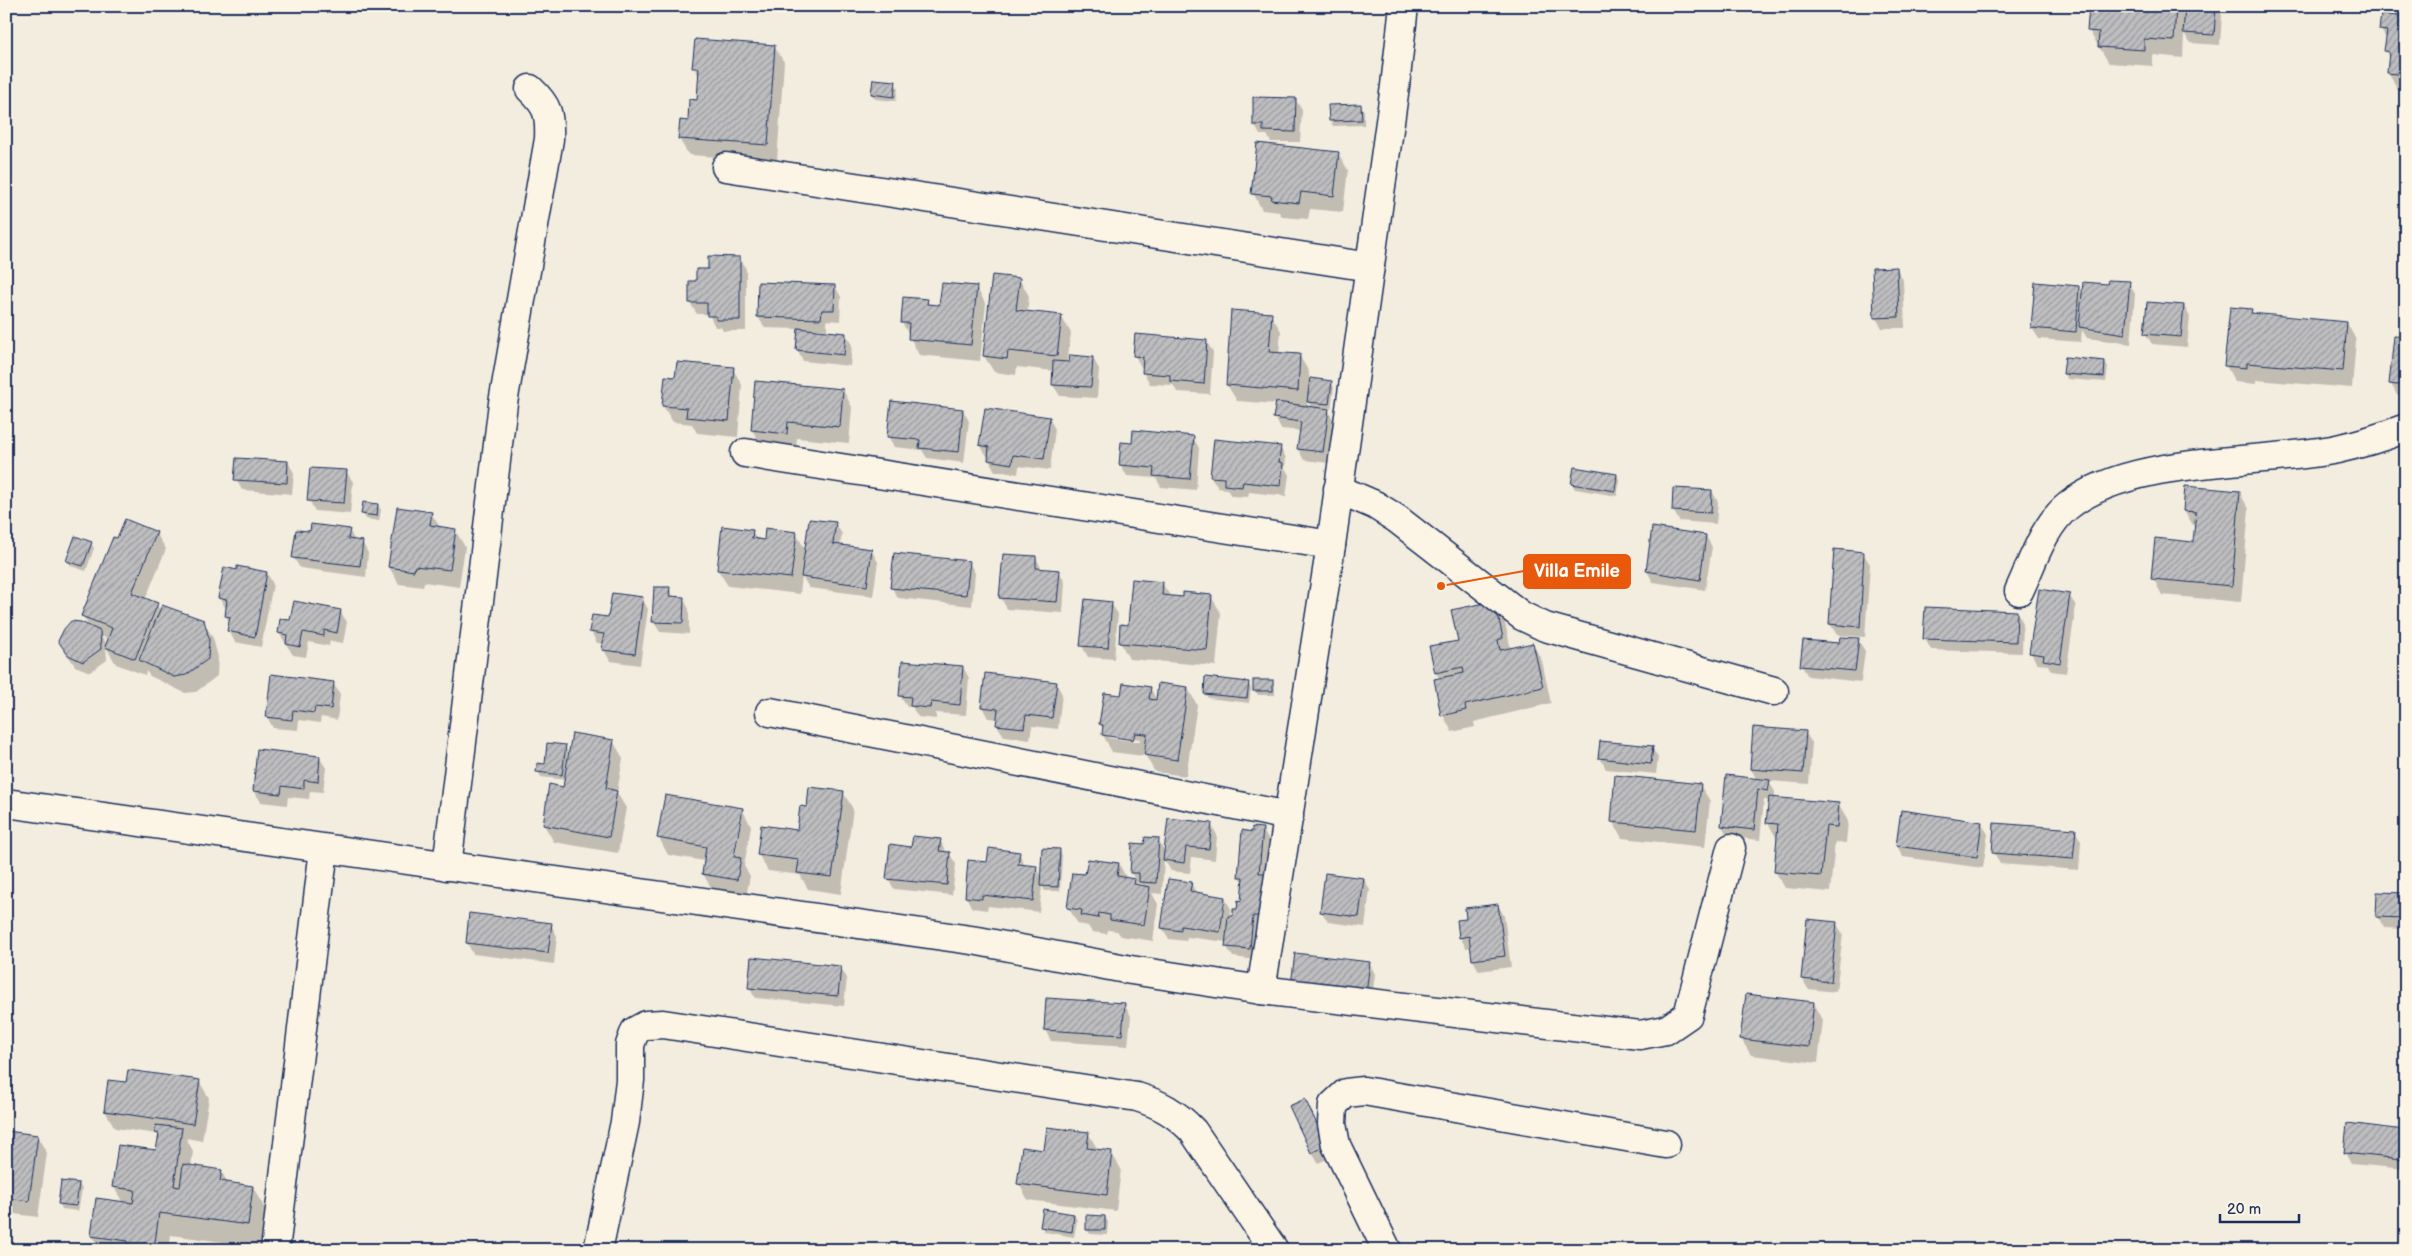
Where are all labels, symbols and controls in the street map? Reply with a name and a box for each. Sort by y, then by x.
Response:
callout: Villa Emile [1524,555,1630,588]
text: Villa Emile [1534,561,1620,582]
scale bar [2220,1191,2298,1223]
text: 20 m [2227,1200,2261,1219]

